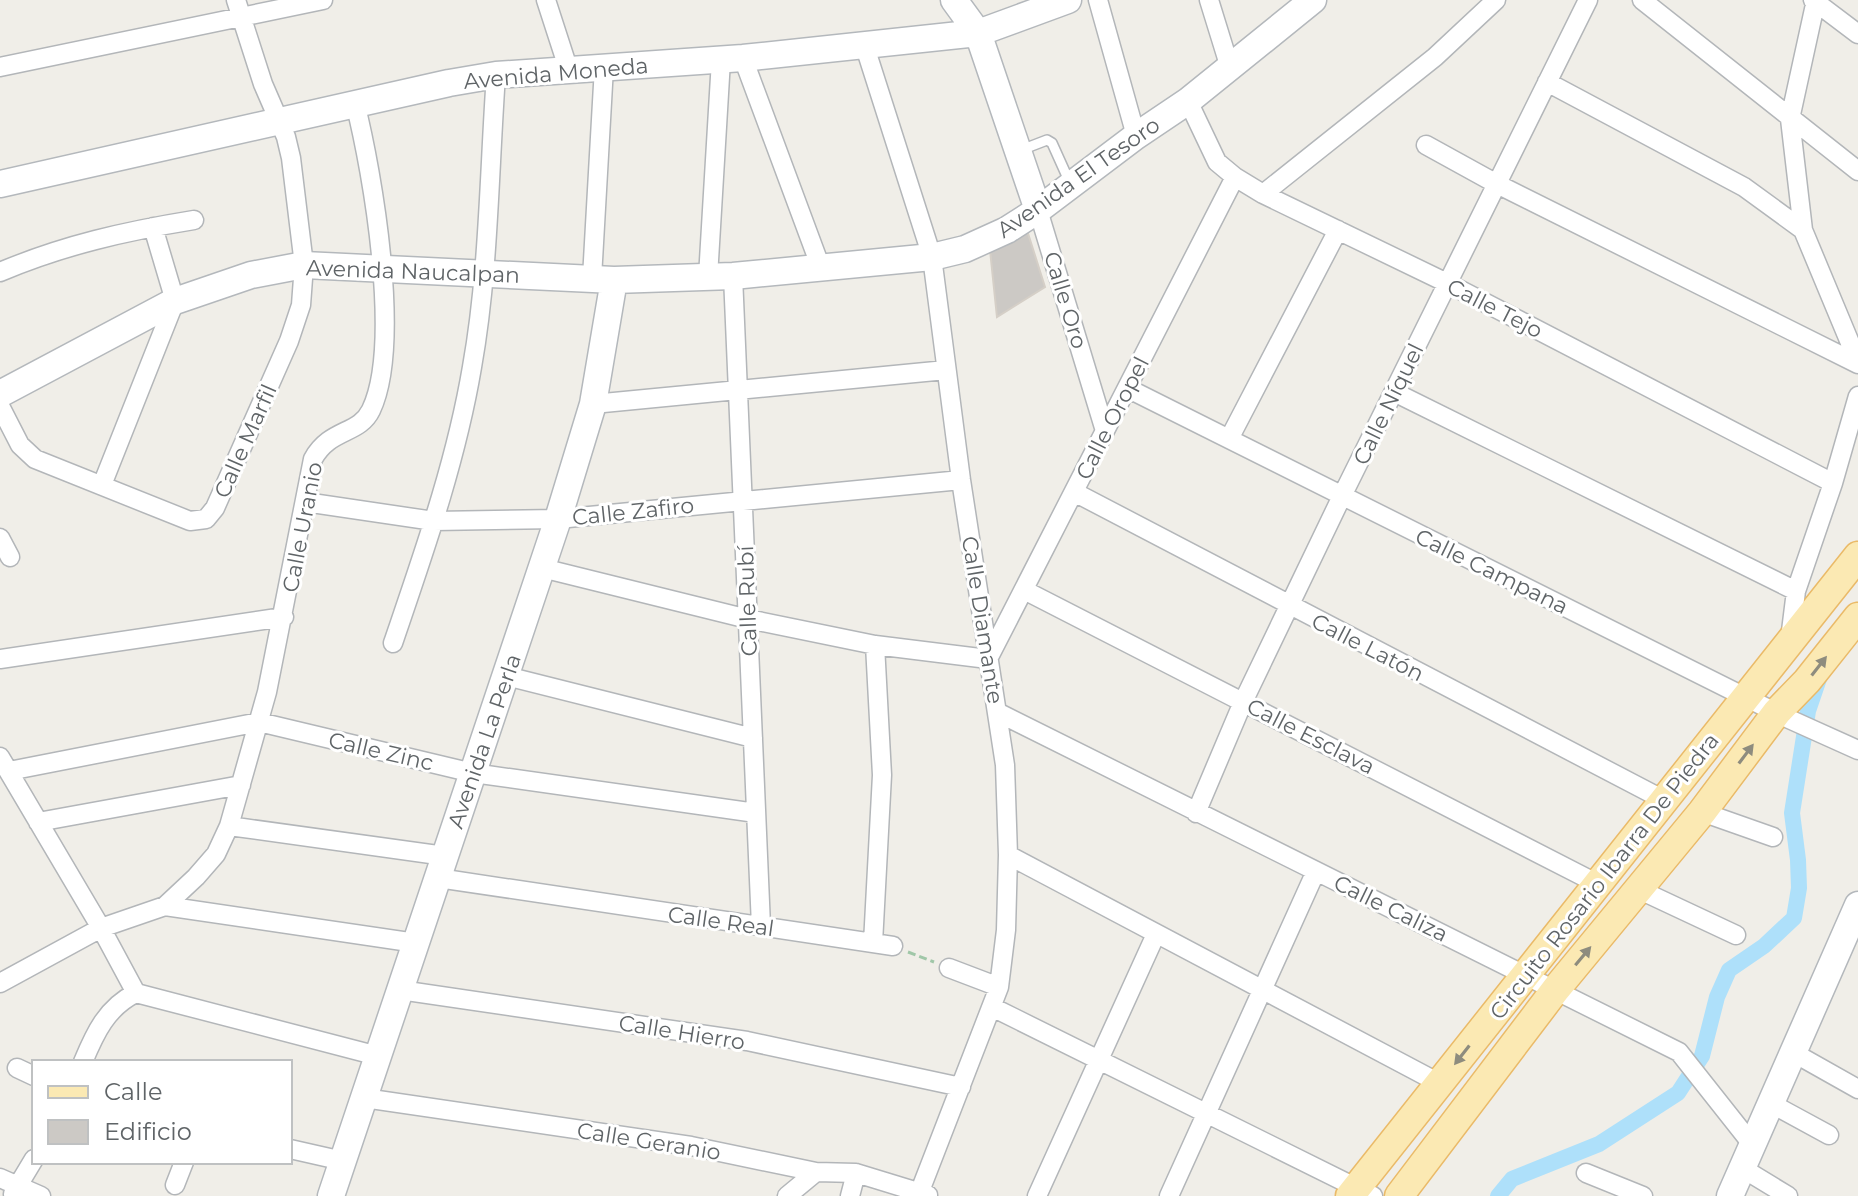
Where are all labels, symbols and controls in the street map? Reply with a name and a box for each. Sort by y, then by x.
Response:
street label: Avenida Moneda [463,52,650,95]
street label: Avenida El Tesoro [992,111,1165,244]
street label: Calle Oro [1038,248,1093,352]
street label: Avenida Naucalpan [305,254,520,289]
street label: Calle Tejo [1442,273,1547,344]
street label: Calle Níquel [1347,339,1430,469]
street label: Calle Oropel [1070,352,1155,484]
street label: Calle Marfil [208,380,283,502]
street label: Calle Uranio [277,460,328,595]
street label: Calle Zafiro [571,492,695,531]
street label: Calle Campana [1411,523,1573,620]
street label: Calle Diamante [956,534,1009,706]
street label: Calle Rubí [732,544,763,657]
street label: Calle Latón [1307,608,1428,687]
street label: Avenida La Perla [442,650,527,832]
one-way arrow [1810,656,1827,676]
street label: Calle Esclava [1242,693,1379,780]
street label: Calle Zinc [326,726,436,777]
street label: Circuito Rosario Ibarra De Piedra [1484,728,1725,1025]
one-way arrow [1737,743,1753,764]
street label: Calle Caliza [1329,869,1452,948]
street label: Calle Real [666,901,776,942]
one-way arrow [1574,947,1591,967]
street label: Calle Hierro [617,1009,747,1056]
one-way arrow [1454,1045,1470,1065]
legend [32,1060,292,1164]
text: Calle [104,1077,162,1106]
text: Edificio [104,1117,192,1146]
street label: Calle Geranio [575,1117,723,1166]

